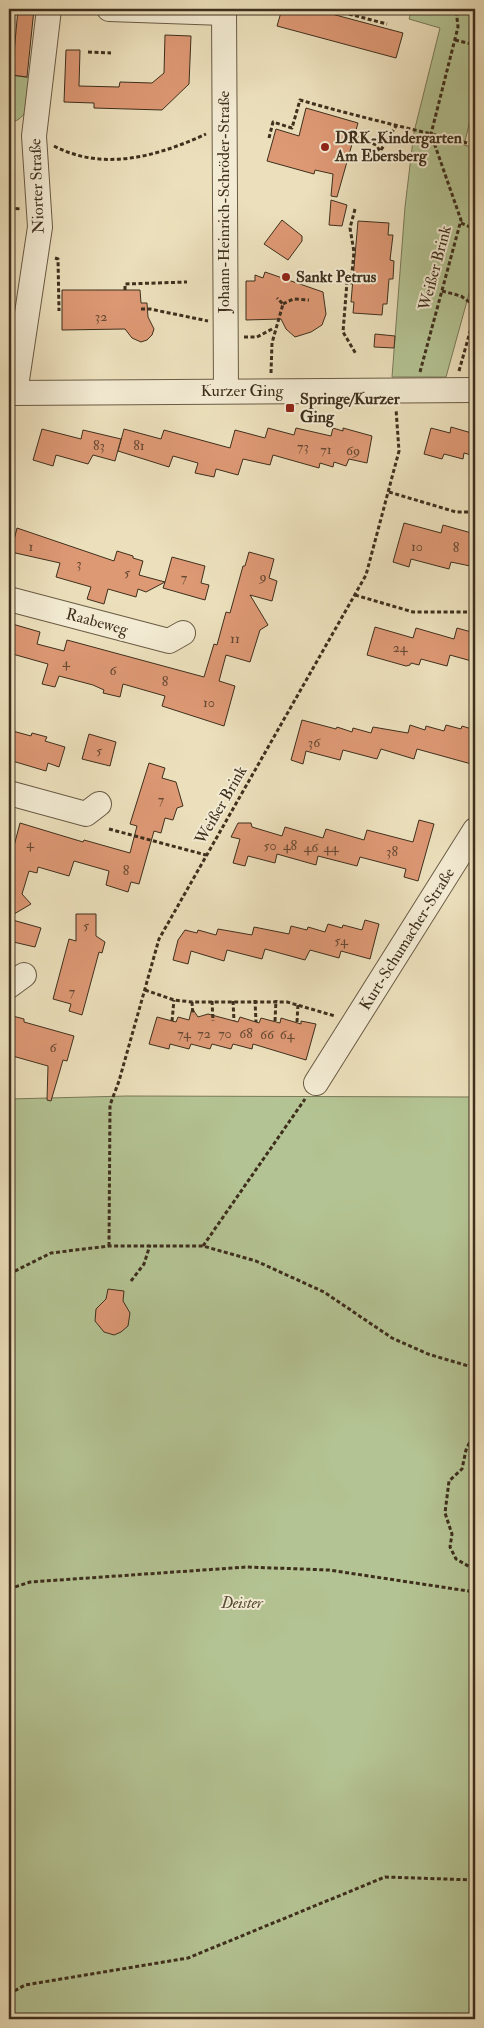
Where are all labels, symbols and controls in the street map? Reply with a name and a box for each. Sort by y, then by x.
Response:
street label: Johann-Heinrich-Schröder-Straße [214,90,235,314]
place label: DRK-Kindergarten Am Ebersberg [334,128,463,167]
street label: Niorter Straße [25,138,49,234]
marker: DRK-Kindergarten Am Ebersberg [319,141,331,153]
street label: Weißer Brink [414,223,456,314]
place label: Sankt Petrus [296,267,377,287]
marker: Sankt Petrus [280,271,292,283]
house number: 32 [95,308,107,325]
street label: Kurzer Ging [201,381,284,401]
place label: Springe/Kurzer Ging [300,389,401,428]
marker: Springe/Kurzer Ging [284,402,296,414]
house number: 83 [93,437,105,454]
house number: 81 [133,437,145,454]
house number: 73 [297,438,309,455]
house number: 71 [320,441,332,458]
house number: 69 [346,442,360,459]
house number: 1 [29,538,34,555]
house number: 10 [411,538,423,555]
house number: 8 [453,539,460,556]
house number: 3 [76,555,82,572]
house number: 5 [124,564,131,581]
house number: 9 [258,568,267,585]
house number: 7 [181,569,188,586]
street label: Raabeweg [64,604,131,640]
house number: 11 [230,630,240,647]
house number: 24 [393,639,409,656]
house number: 4 [62,654,71,671]
house number: 6 [109,662,117,679]
house number: 8 [162,673,169,690]
house number: 10 [203,694,215,711]
house number: 36 [308,734,321,751]
house number: 5 [96,742,103,759]
street label: Weißer Brink [190,762,252,849]
house number: 7 [158,791,165,808]
house number: 4 [26,835,35,852]
house number: 50 [263,837,277,854]
house number: 48 [283,837,297,854]
house number: 46 [304,839,319,856]
house number: 44 [323,839,340,856]
house number: 38 [386,843,398,860]
house number: 8 [123,862,130,879]
street label: Kurt-Schumacher-Straße [355,864,459,1014]
house number: 5 [83,917,90,934]
house number: 54 [334,932,349,949]
house number: 7 [69,983,76,1000]
house number: 74 [177,1025,192,1042]
house number: 72 [197,1025,211,1042]
house number: 70 [218,1025,232,1042]
house number: 68 [239,1025,253,1042]
house number: 66 [260,1026,275,1043]
house number: 64 [280,1026,296,1043]
house number: 6 [49,1039,57,1056]
park label: Deister [220,1593,264,1613]

